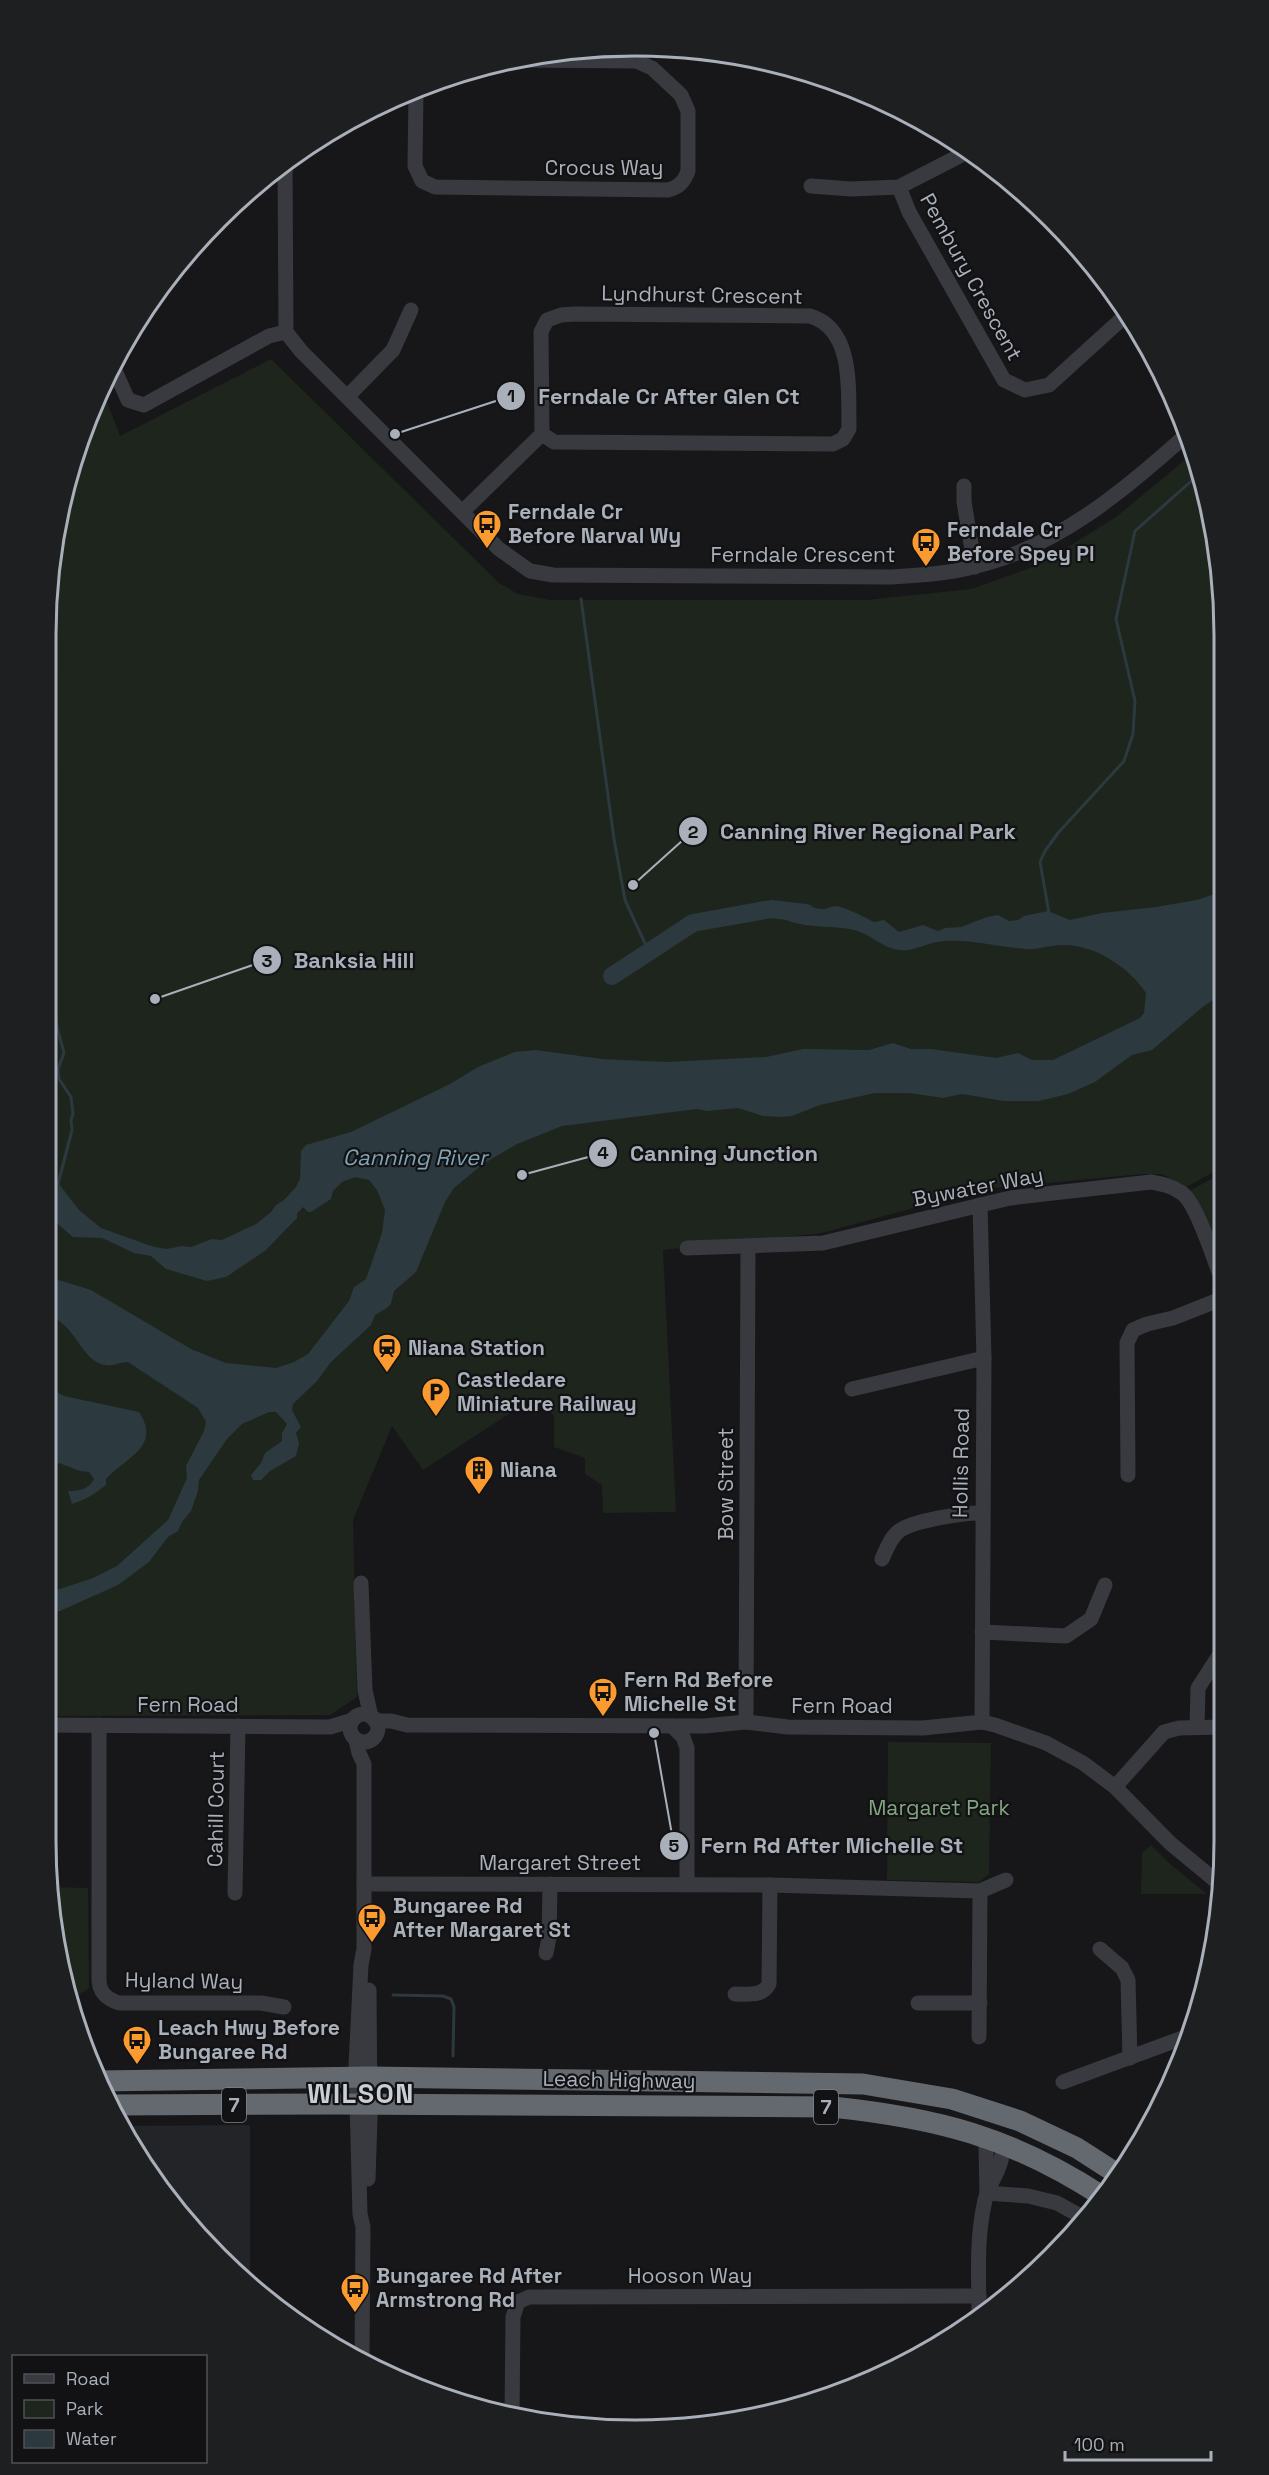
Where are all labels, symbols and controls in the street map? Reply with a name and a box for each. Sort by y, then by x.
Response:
street label: Crocus Way [545,154,663,181]
street label: Pembury Crescent [914,188,1029,365]
street label: Lyndhurst Crescent [601,279,803,310]
callout: Ferndale Cr After Glen Ct [496,376,812,416]
text: Ferndale Cr After Glen Ct [538,382,800,410]
text: 1 [507,384,515,407]
place label: Ferndale Cr Before Narval Wy [508,498,681,549]
bus stop icon: Ferndale Cr Before Narval Wy [471,508,503,550]
place label: Ferndale Cr Before Spey Pl [947,516,1095,567]
bus stop icon: Ferndale Cr Before Spey Pl [910,526,942,568]
street label: Ferndale Crescent [711,541,895,568]
callout: Canning River Regional Park [678,811,1028,851]
text: Canning River Regional Park [720,817,1017,845]
text: 2 [688,820,699,843]
callout: Banksia Hill [252,940,427,980]
text: Banksia Hill [294,946,414,974]
text: 3 [262,949,273,972]
callout: Canning Junction [588,1133,830,1173]
text: Canning Junction [630,1139,818,1167]
text: 4 [597,1141,609,1164]
water label: Canning River [343,1143,490,1171]
street label: Bywater Way [910,1161,1046,1212]
station icon: Niana Station [371,1332,403,1374]
place label: Niana Station [408,1334,545,1361]
place label: Castledare Miniature Railway [457,1366,637,1417]
parking icon: Castledare Miniature Railway [420,1376,452,1418]
street label: Hollis Road [946,1408,975,1518]
street label: Bow Street [712,1427,739,1541]
building icon: Niana [463,1454,495,1496]
place label: Niana [500,1456,557,1483]
place label: Fern Rd Before Michelle St [624,1666,773,1717]
bus stop icon: Fern Rd Before Michelle St [587,1676,619,1718]
street label: Fern Road [137,1691,239,1718]
street label: Fern Road [791,1692,893,1719]
street label: Cahill Court [201,1751,230,1867]
park label: Margaret Park [868,1794,1010,1821]
callout: Fern Rd After Michelle St [659,1826,975,1866]
text: Fern Rd After Michelle St [701,1831,963,1859]
text: 5 [669,1834,680,1857]
street label: Margaret Street [479,1849,641,1876]
place label: Bungaree Rd After Margaret St [393,1892,571,1943]
bus stop icon: Bungaree Rd After Margaret St [356,1902,388,1944]
street label: Hyland Way [125,1966,243,1995]
place label: Leach Hwy Before Bungaree Rd [158,2014,340,2065]
bus stop icon: Leach Hwy Before Bungaree Rd [121,2024,153,2066]
street label: Leach Highway [542,2065,696,2094]
district label: WILSON [307,2076,415,2111]
road number: 7 [222,2088,246,2122]
road number: 7 [814,2090,838,2124]
place label: Bungaree Rd After Armstrong Rd [376,2262,562,2313]
street label: Hooson Way [628,2262,752,2289]
bus stop icon: Bungaree Rd After Armstrong Rd [339,2272,371,2314]
legend [12,2355,207,2463]
text: Road [66,2367,110,2390]
text: Park [66,2397,104,2420]
scale bar [1065,2424,1210,2462]
text: Water [66,2427,117,2450]
text: 100 m [1074,2433,1125,2456]

